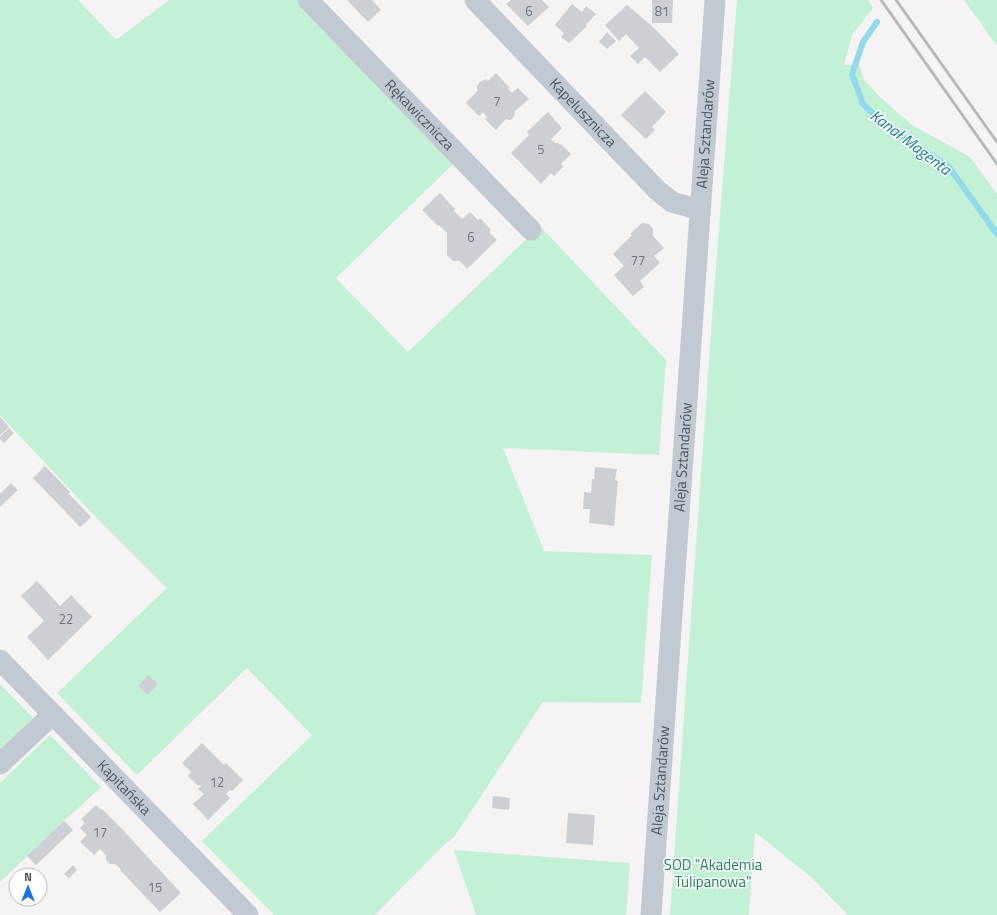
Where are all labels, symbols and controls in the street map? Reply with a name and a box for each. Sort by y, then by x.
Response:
house number: 6 [525,1,533,21]
house number: 81 [655,1,669,21]
street label: Kapelusznicza [544,72,623,153]
street label: Rękawicznicza [380,74,460,156]
street label: Aleja Sztandarów [690,78,720,189]
house number: 7 [493,91,501,111]
water label: Kanał Magenta [865,103,957,181]
house number: 5 [537,139,545,159]
house number: 6 [467,227,475,247]
house number: 77 [631,250,645,270]
street label: Aleja Sztandarów [667,402,698,513]
house number: 22 [59,609,73,629]
street label: Aleja Sztandarów [645,725,675,836]
street label: Kapitańska [92,754,157,821]
house number: 12 [210,772,224,792]
house number: 17 [93,822,107,842]
park label: SOD "Akademia Tulipanowa" [664,853,763,893]
north arrow [8,867,48,907]
text: N [24,869,32,885]
house number: 15 [148,877,162,897]

